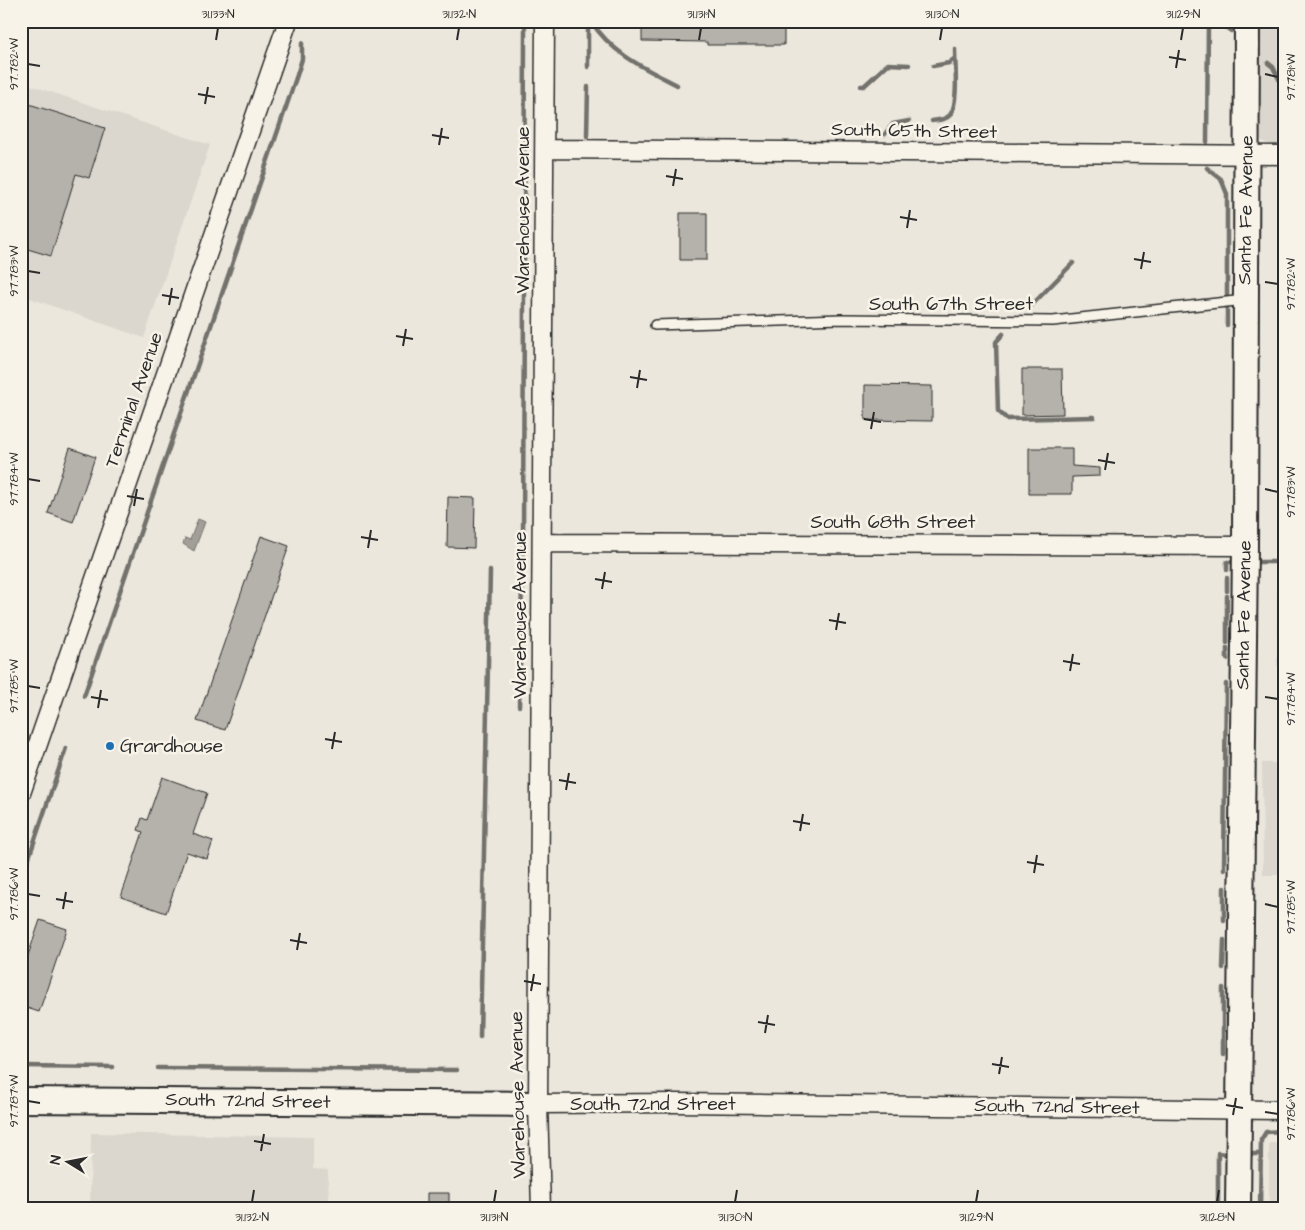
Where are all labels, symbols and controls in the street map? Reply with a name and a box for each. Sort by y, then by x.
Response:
text: 31.133°N [201,6,235,23]
text: 31.132°N [442,6,476,23]
text: 31.131°N [687,6,716,23]
text: 31.130°N [925,6,960,23]
text: 31.129°N [1166,6,1201,23]
text: 97.782°W [6,37,23,90]
text: 97.781°W [1283,53,1300,100]
street label: South 65th Street [831,116,997,146]
street label: Warehouse Avenue [510,126,537,294]
street label: Santa Fe Avenue [1231,135,1261,285]
text: 97.783°W [6,245,23,297]
text: 97.782°W [1283,257,1300,310]
street label: South 67th Street [869,291,1033,318]
street label: Terminal Avenue [98,329,170,471]
text: 97.784°W [6,452,23,506]
text: 97.783°W [1283,466,1300,518]
street label: South 68th Street [811,509,976,536]
street label: Warehouse Avenue [507,531,534,699]
street label: Santa Fe Avenue [1229,540,1259,690]
text: 97.785°W [6,659,23,713]
text: 97.784°W [1283,672,1300,726]
place label: Grardhouse [120,733,223,760]
marker: Grardhouse [104,740,116,752]
text: 97.786°W [6,867,23,920]
text: 97.785°W [1283,880,1300,934]
street label: Warehouse Avenue [503,1011,533,1179]
text: 97.787°W [6,1074,23,1127]
street label: South 72nd Street [165,1086,331,1116]
text: 97.786°W [1283,1087,1300,1140]
street label: South 72nd Street [570,1091,736,1118]
street label: South 72nd Street [974,1092,1140,1122]
north arrow [42,1138,92,1188]
text: N [46,1154,67,1166]
text: 31.132°N [235,1209,269,1226]
text: 31.131°N [480,1209,509,1226]
text: 31.130°N [718,1209,753,1226]
text: 31.129°N [959,1209,994,1226]
text: 31.128°N [1199,1209,1235,1226]

